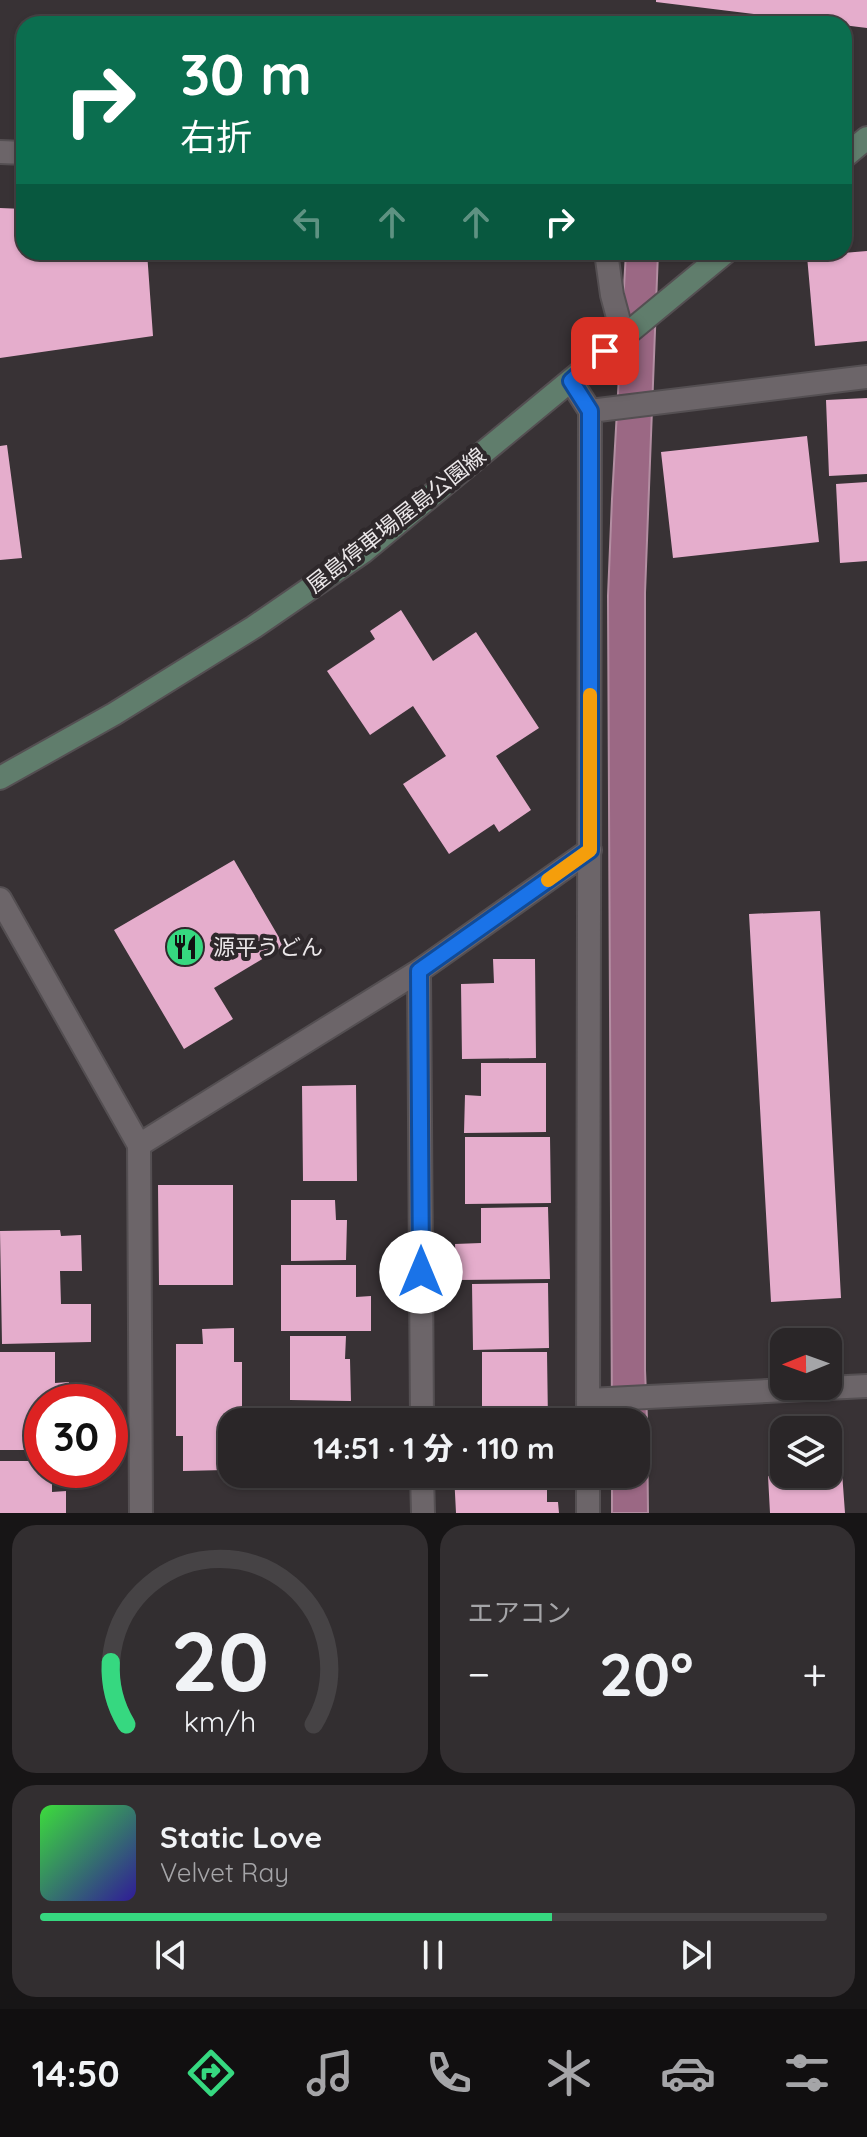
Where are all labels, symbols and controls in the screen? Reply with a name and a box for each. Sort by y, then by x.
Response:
text: 30 m [180,39,312,109]
icon: right [48,48,152,152]
text: 右折 [180,114,252,159]
icon: left [286,200,330,244]
icon: ahead [370,200,414,244]
icon: ahead [454,200,498,244]
icon: right [538,200,582,244]
pin [571,317,639,385]
icon: arrive [583,329,627,373]
street label: 屋島停車場屋島公園線 [301,441,491,599]
restaurant icon: 源平うどん [164,926,206,968]
place label: 源平うどん [213,933,323,961]
position arrow [379,1230,463,1314]
north arrow [770,1328,842,1400]
map controls [770,1328,842,1488]
speed limit sign: 30 [24,1384,128,1488]
button: layers [770,1416,842,1488]
text: 14:51 · 1 分 · 110 m [313,1429,555,1467]
text: エアコン [468,1596,572,1629]
text: 20 [171,1608,269,1712]
text: 20° [599,1636,694,1711]
text: − [468,1646,490,1701]
text: + [802,1646,827,1701]
text: km/h [183,1703,256,1739]
text: Static Love [160,1818,322,1856]
text: Velvet Ray [160,1856,289,1889]
icon: previous [149,1933,193,1977]
icon: pause [411,1933,455,1977]
icon: next [674,1933,718,1977]
icon: directions [183,2045,239,2101]
icon: music [302,2045,358,2101]
icon: phone [421,2045,477,2101]
icon: climate [541,2045,597,2101]
icon: car [660,2045,716,2101]
icon: filters [779,2045,835,2101]
text: 14:50 [32,2051,119,2096]

